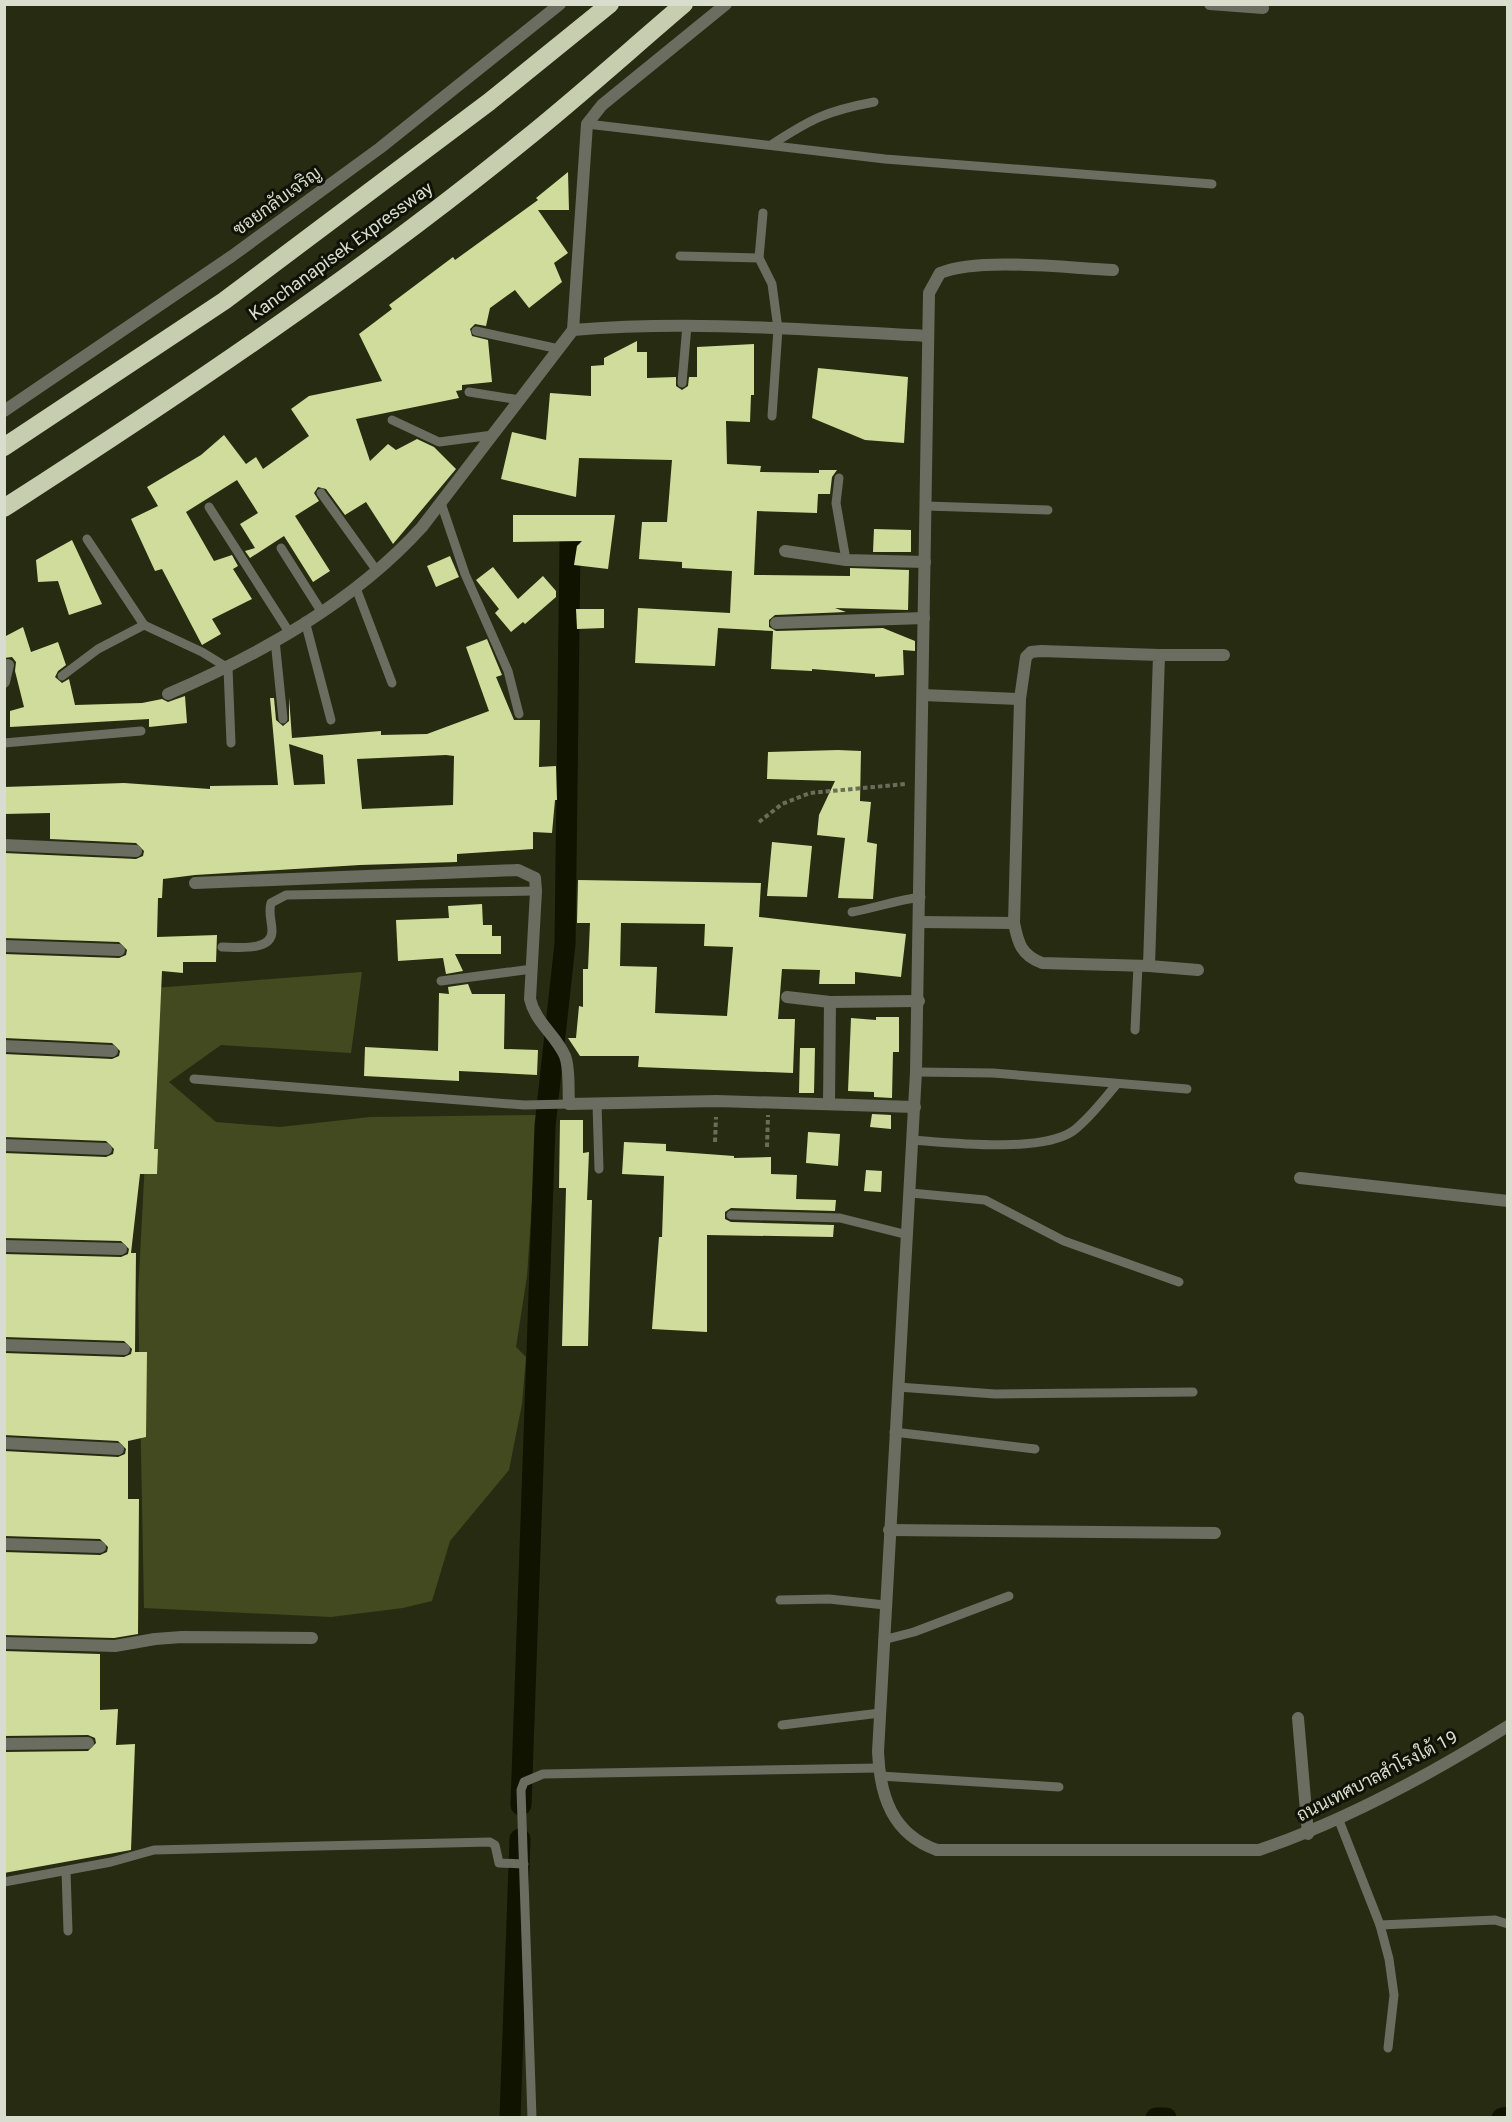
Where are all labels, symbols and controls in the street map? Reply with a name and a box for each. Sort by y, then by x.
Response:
street label: ซอยกลับเจริญ [229,162,325,240]
street label: Kanchanapisek Expressway [245,177,437,324]
street label: ถนนเทศบาลสำโรงใต้ 19 [1292,1724,1461,1825]

